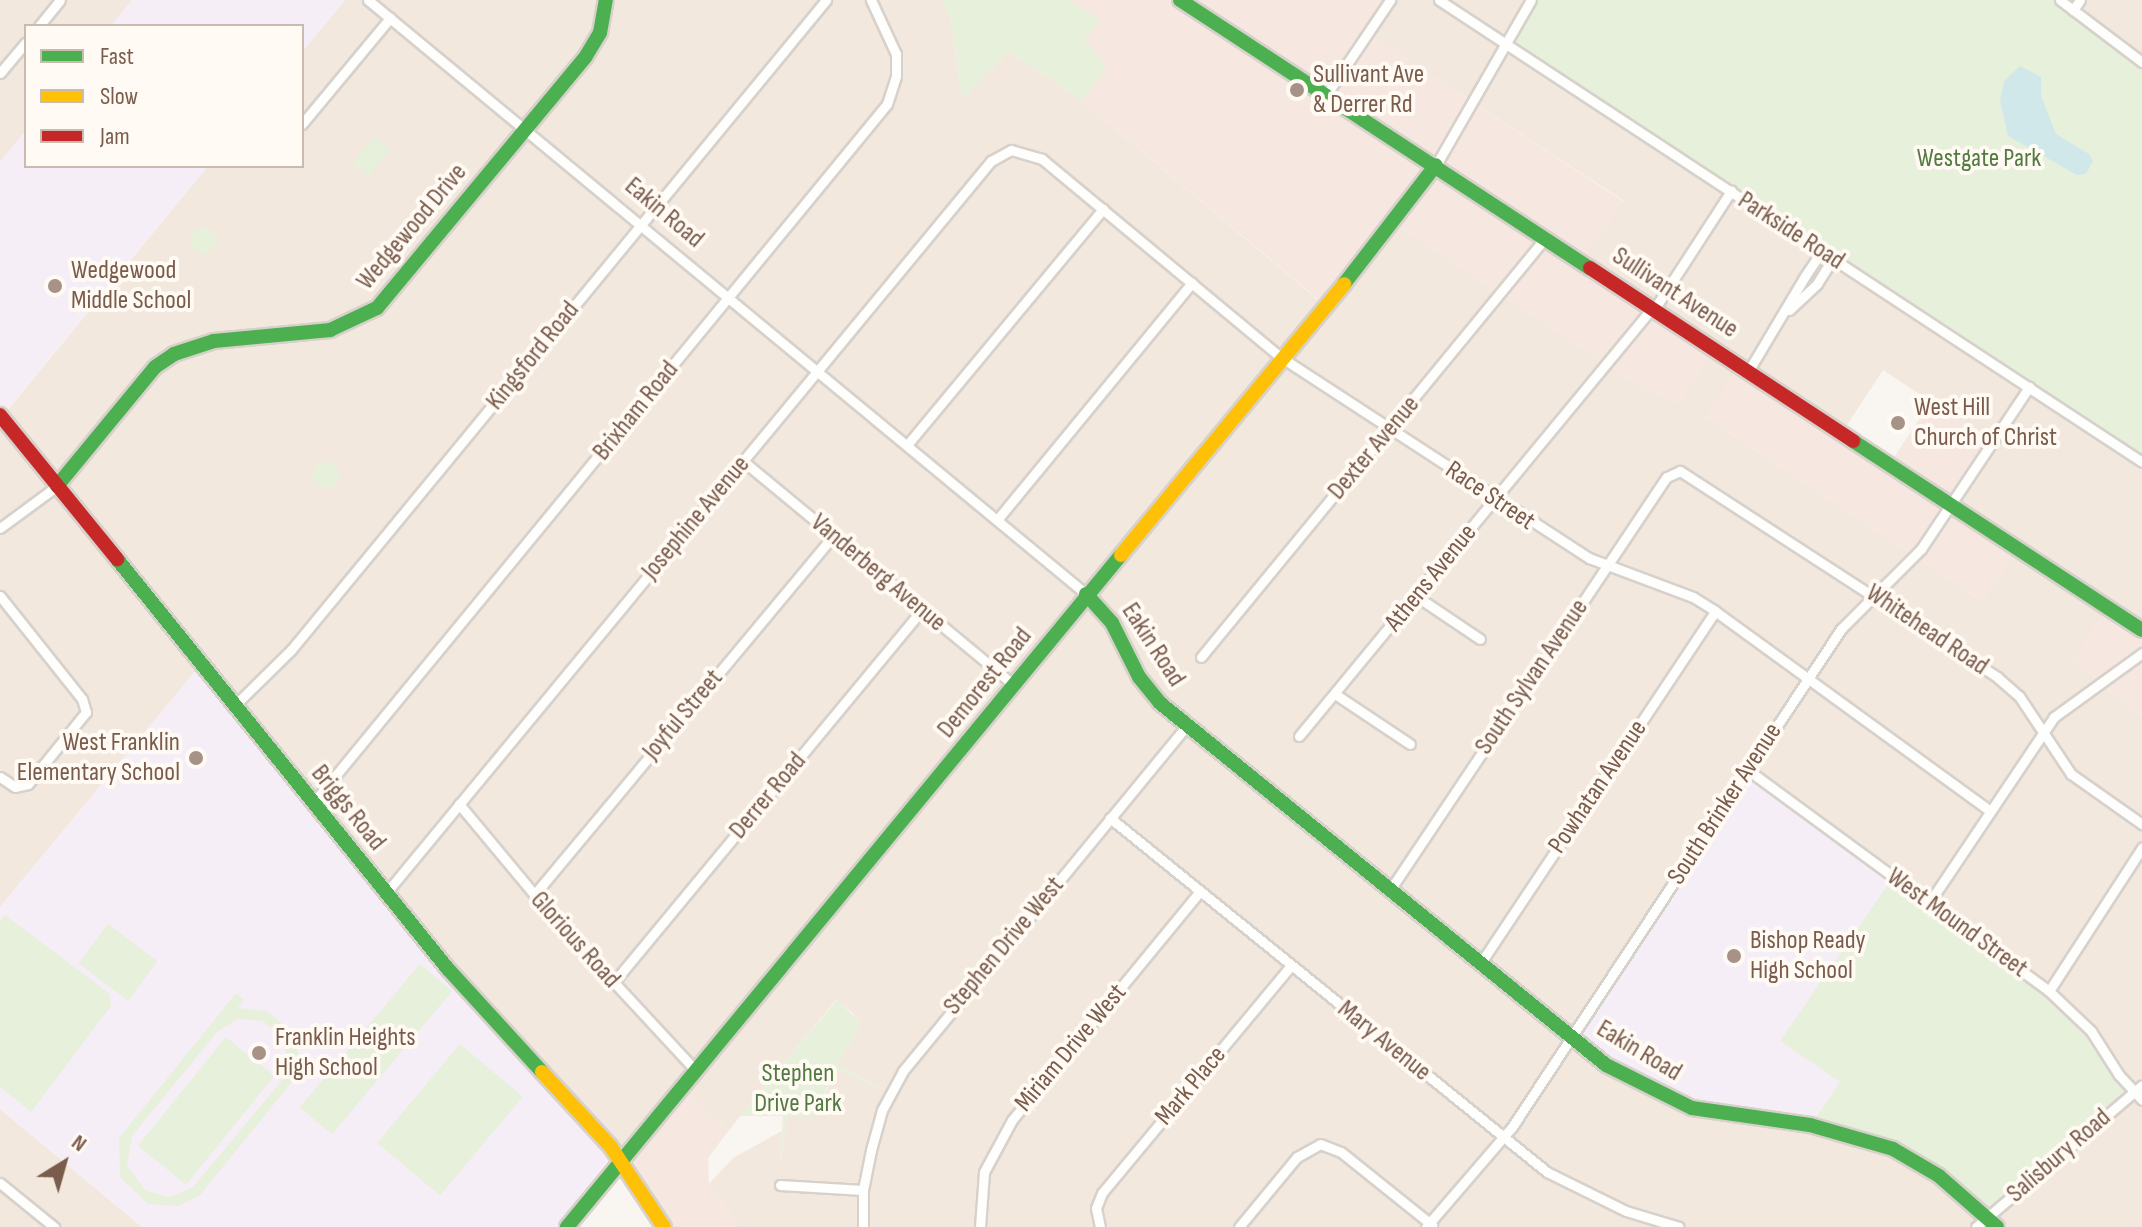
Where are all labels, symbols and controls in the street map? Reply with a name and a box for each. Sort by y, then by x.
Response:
legend [24,24,304,168]
text: Fast [100,42,134,71]
place label: Sullivant Ave & Derrer Rd [1313,59,1424,120]
marker: Sullivant Ave & Derrer Rd [1288,81,1306,99]
text: Slow [100,82,138,111]
text: Jam [100,122,130,151]
park label: Westgate Park [1917,143,2041,175]
street label: Wedgewood Drive [350,158,474,296]
street label: Eakin Road [618,171,710,255]
street label: Parkside Road [1732,185,1850,277]
street label: Sullivant Avenue [1606,241,1744,345]
place label: Wedgewood Middle School [71,255,191,316]
marker: Wedgewood Middle School [46,277,64,295]
street label: Kingsford Road [480,295,586,417]
street label: Brixham Road [586,355,686,467]
street label: Dexter Avenue [1322,390,1426,506]
place label: West Hill Church of Christ [1914,392,2057,454]
marker: West Hill Church of Christ [1889,414,1907,432]
street label: Josephine Avenue [635,450,757,586]
street label: Race Street [1439,455,1541,537]
street label: Vanderberg Avenue [804,507,952,639]
street label: Athens Avenue [1378,518,1484,638]
street label: Whitehead Road [1860,578,1994,682]
street label: South Sylvan Avenue [1469,593,1595,761]
street label: Eakin Road [1114,597,1192,693]
street label: Demorest Road [931,622,1039,744]
street label: Joyful Street [636,663,730,767]
street label: Powhatan Avenue [1542,714,1654,860]
street label: South Brinker Avenue [1661,717,1789,891]
place label: West Franklin Elementary School [17,727,180,788]
street label: Derrer Road [723,746,813,846]
marker: West Franklin Elementary School [187,749,205,767]
street label: Briggs Road [304,759,392,857]
street label: West Mound Street [1881,861,2033,985]
street label: Stephen Drive West [937,871,1071,1021]
street label: Glorious Road [523,885,627,995]
place label: Bishop Ready High School [1750,925,1866,986]
marker: Bishop Ready High School [1725,947,1743,965]
street label: Miriam Drive West [1009,978,1133,1118]
street label: Mary Avenue [1331,994,1437,1088]
street label: Eakin Road [1591,1014,1687,1088]
place label: Franklin Heights High School [275,1022,416,1084]
street label: Mark Place [1149,1040,1233,1132]
marker: Franklin Heights High School [250,1044,268,1062]
park label: Stephen Drive Park [754,1058,842,1120]
street label: Salisbury Road [2001,1102,2117,1210]
north arrow [24,1123,104,1203]
text: N [66,1129,92,1158]

